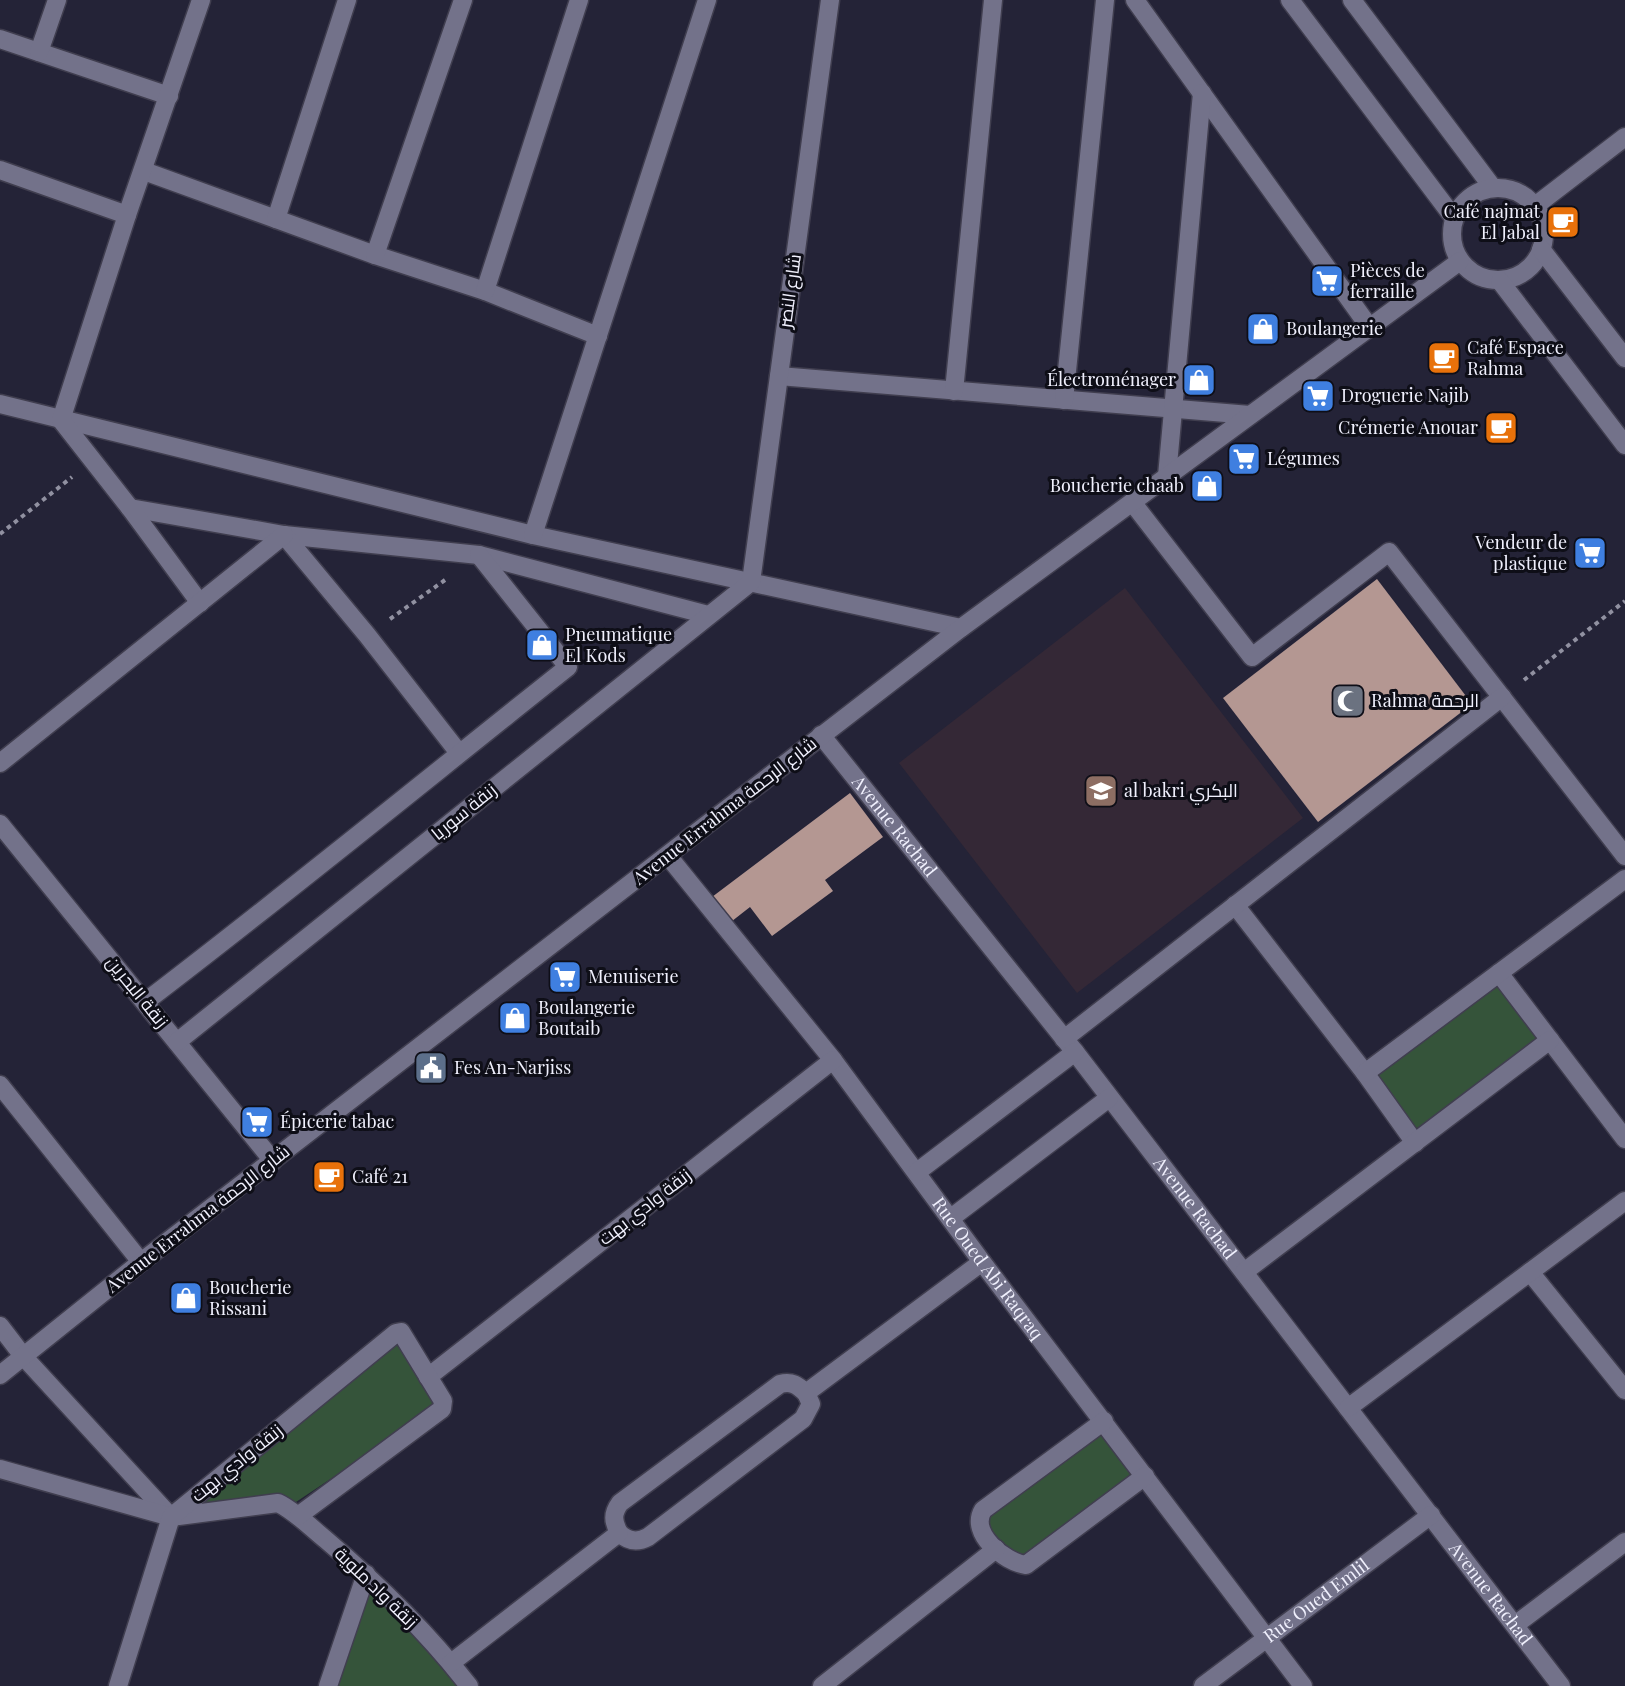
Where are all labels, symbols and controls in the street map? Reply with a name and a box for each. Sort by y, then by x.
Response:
place label: Café najmat El Jabal [1444,199,1541,244]
cafe icon: Café najmat El Jabal [1545,204,1581,240]
street label: شارع النصر [772,252,807,331]
place label: Pièces de ferraille [1350,258,1425,303]
supermarket icon: Pièces de ferraille [1309,263,1345,299]
shop icon: Boulangerie [1245,311,1281,347]
place label: Boulangerie [1286,316,1383,340]
place label: Café Espace Rahma [1467,335,1564,380]
cafe icon: Café Espace Rahma [1426,340,1462,376]
shop icon: Électroménager [1181,362,1217,398]
place label: Électroménager [1047,367,1176,391]
supermarket icon: Droguerie Najib [1300,378,1336,414]
place label: Droguerie Najib [1341,383,1469,407]
cafe icon: Crémerie Anouar [1483,410,1519,446]
place label: Crémerie Anouar [1338,415,1478,439]
supermarket icon: Légumes [1226,441,1262,477]
place label: Légumes [1267,446,1340,470]
shop icon: Boucherie chaab [1189,468,1225,504]
place label: Boucherie chaab [1050,473,1184,497]
place label: Vendeur de plastique [1474,530,1567,575]
supermarket icon: Vendeur de plastique [1572,535,1608,571]
place label: Pneumatique El Kods [565,622,672,667]
shop icon: Pneumatique El Kods [524,627,560,663]
mosque icon: Rahma الرحمة [1330,683,1366,719]
place label: Rahma الرحمة [1371,688,1479,712]
street label: Avenue Errahma شارع الرحمة [627,731,822,891]
street label: Avenue Rachad [846,769,943,882]
school or university icon: al bakri البكري [1083,773,1119,809]
street label: زنقة سوريا [426,778,501,845]
place label: al bakri البكري [1124,778,1238,805]
street label: زنقة البحرين [101,950,174,1032]
supermarket icon: Menuiserie [547,959,583,995]
place label: Menuiserie [588,964,679,988]
place label: Boulangerie Boutaib [538,995,635,1040]
shop icon: Boulangerie Boutaib [497,1000,533,1036]
public building icon: Fes An-Narjiss [413,1050,449,1086]
place label: Fes An-Narjiss [454,1055,571,1079]
supermarket icon: Épicerie tabac [239,1104,275,1140]
place label: Épicerie tabac [280,1109,395,1133]
street label: Avenue Errahma شارع الرحمة [100,1139,295,1299]
street label: Avenue Rachad [1148,1151,1243,1264]
cafe icon: Café 21 [311,1159,347,1195]
street label: زنقة وادي بهت [593,1163,697,1252]
place label: Café 21 [352,1164,408,1188]
street label: Rue Oued Abi Raqraq [927,1192,1050,1344]
place label: Boucherie Rissani [209,1275,291,1320]
shop icon: Boucherie Rissani [168,1280,204,1316]
street label: زنقة وادي بهت [186,1418,289,1509]
street label: Avenue Rachad [1444,1536,1539,1650]
street label: زنقة واد ملوية [330,1542,423,1633]
street label: Rue Oued Emlil [1258,1553,1374,1647]

